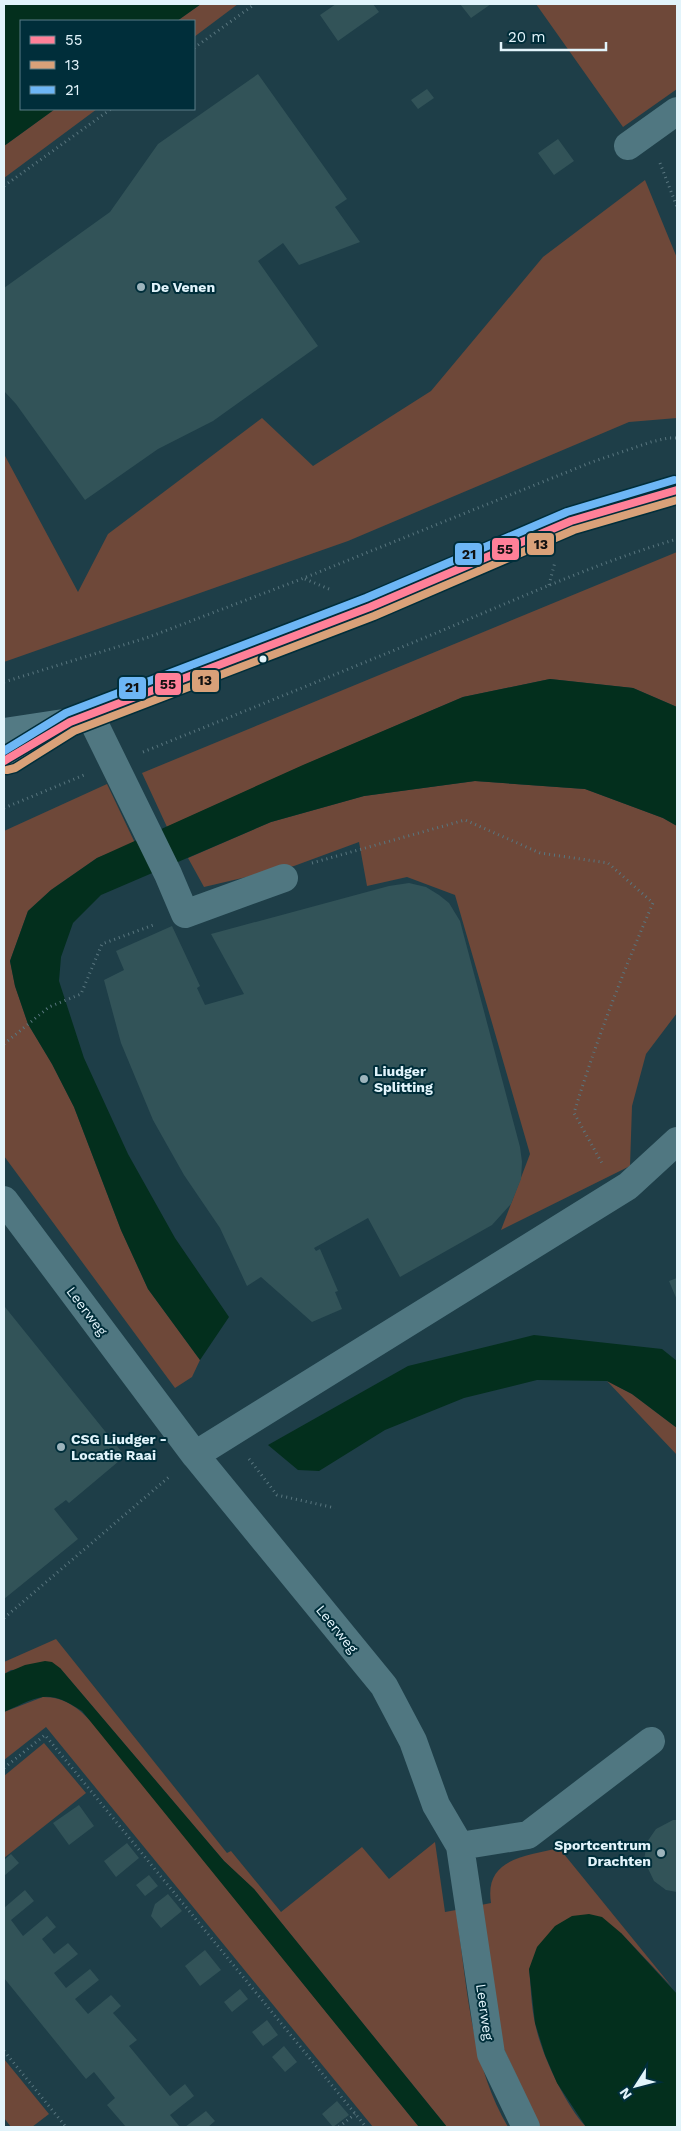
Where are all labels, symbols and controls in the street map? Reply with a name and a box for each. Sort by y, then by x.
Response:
legend [20,20,195,110]
scale bar [501,20,606,52]
text: 20 m [508,28,546,46]
text: 55 [65,31,82,49]
text: 13 [65,56,80,74]
text: 21 [65,81,80,99]
place label: De Venen [151,279,215,295]
marker: De Venen [135,281,147,293]
line badge: 13 [526,532,555,556]
text: 13 [534,536,548,552]
line badge: 55 [491,537,520,561]
text: 55 [497,541,513,557]
line badge: 21 [454,542,483,566]
text: 21 [462,546,476,562]
unlabelled marker [258,654,268,664]
line badge: 13 [191,669,220,693]
line badge: 55 [154,672,182,696]
text: 13 [198,672,212,688]
line badge: 21 [118,676,147,700]
text: 55 [160,676,176,692]
text: 21 [125,679,139,695]
place label: Liudger Splitting [374,1063,433,1095]
marker: Liudger Splitting [358,1073,370,1085]
street label: Leerweg [63,1283,111,1339]
place label: CSG Liudger - Locatie Raai [71,1431,167,1463]
marker: CSG Liudger - Locatie Raai [55,1441,67,1453]
street label: Leerweg [313,1602,362,1657]
place label: Sportcentrum Drachten [554,1837,651,1869]
marker: Sportcentrum Drachten [655,1847,667,1859]
street label: Leerweg [473,1983,497,2042]
north arrow [611,2061,661,2111]
text: N [616,2085,635,2103]

